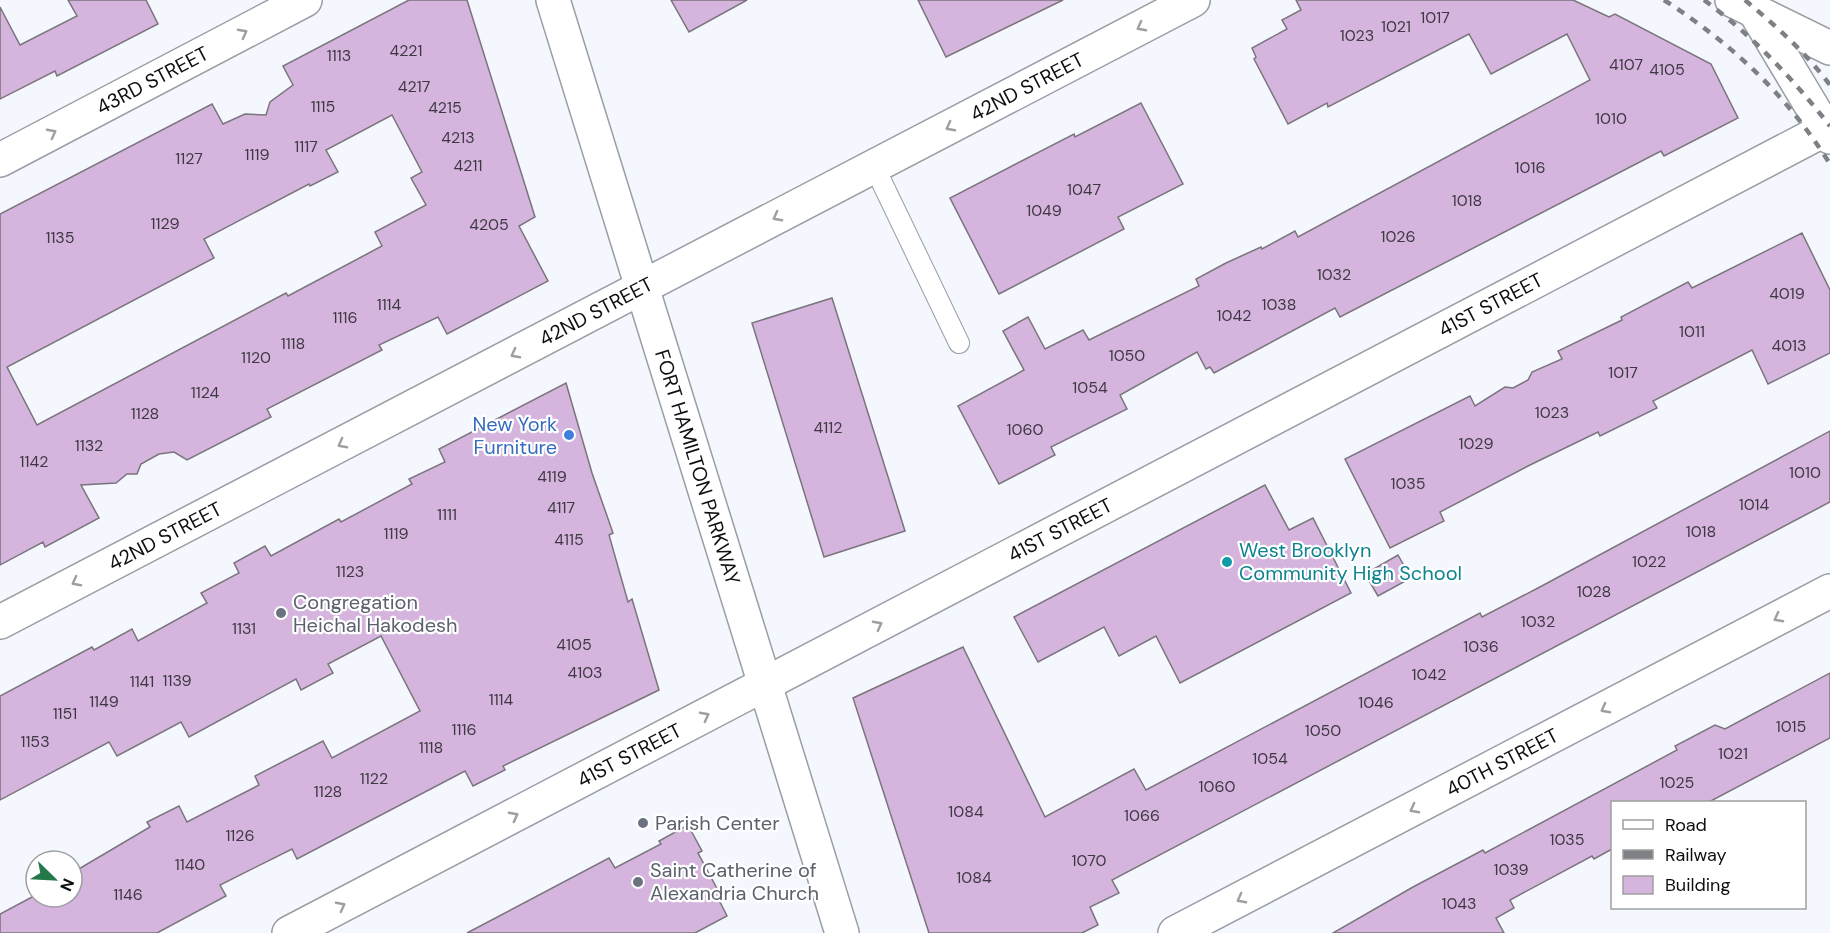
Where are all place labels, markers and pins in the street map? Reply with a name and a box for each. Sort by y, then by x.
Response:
place label: New York Furniture [472,411,557,460]
marker: New York Furniture [562,428,576,442]
place label: West Brooklyn Community High School [1239,537,1462,586]
marker: West Brooklyn Community High School [1220,555,1234,569]
place label: Congregation Heichal Hakodesh [293,589,458,638]
marker: Congregation Heichal Hakodesh [274,606,288,620]
place label: Parish Center [655,810,780,836]
marker: Parish Center [636,816,650,830]
place label: Saint Catherine of Alexandria Church [650,857,819,906]
marker: Saint Catherine of Alexandria Church [631,875,645,889]

